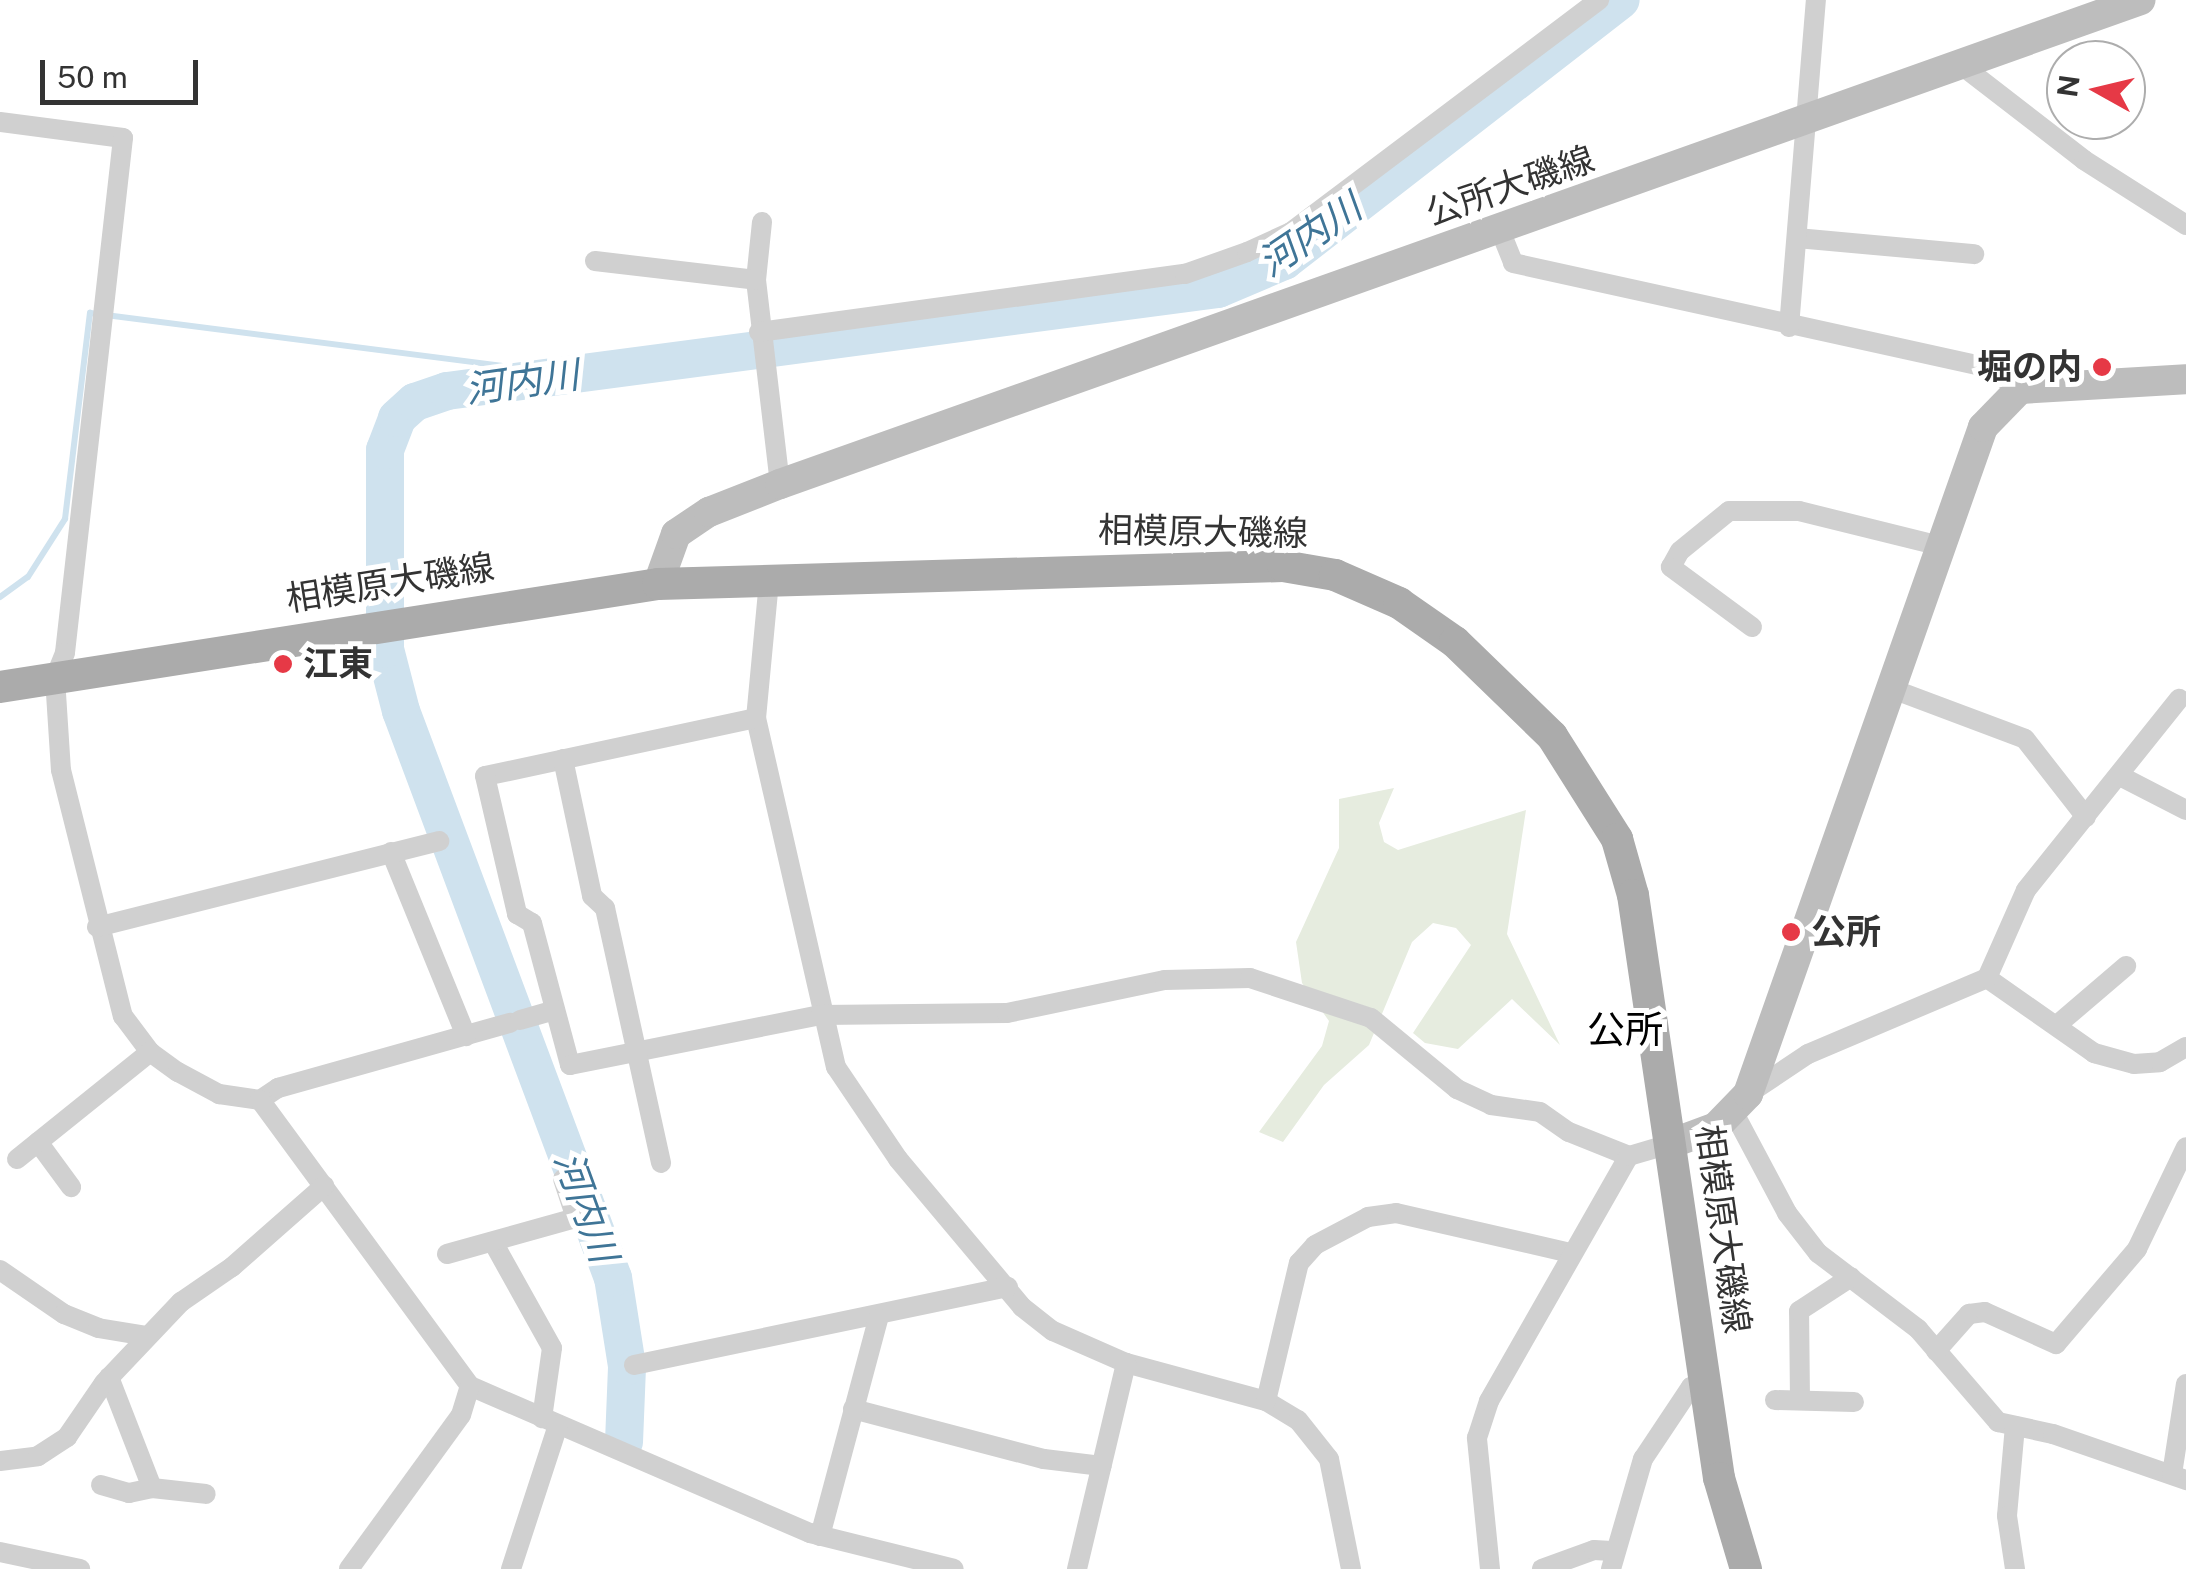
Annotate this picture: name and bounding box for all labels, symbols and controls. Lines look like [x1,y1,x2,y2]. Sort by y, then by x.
scale bar [45,40,202,102]
north arrow [2046,40,2146,140]
text: 50 m [57,59,128,95]
text: N [2050,73,2086,99]
street label: 公所大磯線 [1420,138,1600,234]
water label: 河内川 [1250,184,1370,286]
place label: 堀の内 [1977,346,2082,388]
water label: 河内川 [462,351,582,413]
marker: 堀の内 [2091,356,2113,378]
street label: 相模原大磯線 [1098,509,1308,555]
street label: 相模原大磯線 [283,546,497,620]
place label: 江東 [303,643,373,685]
marker: 江東 [272,653,294,675]
place label: 公所 [1811,911,1881,953]
marker: 公所 [1780,921,1802,943]
district label: 公所 [1587,1007,1663,1053]
street label: 相模原大磯線 [1688,1122,1758,1336]
water label: 河内川 [545,1146,627,1268]

